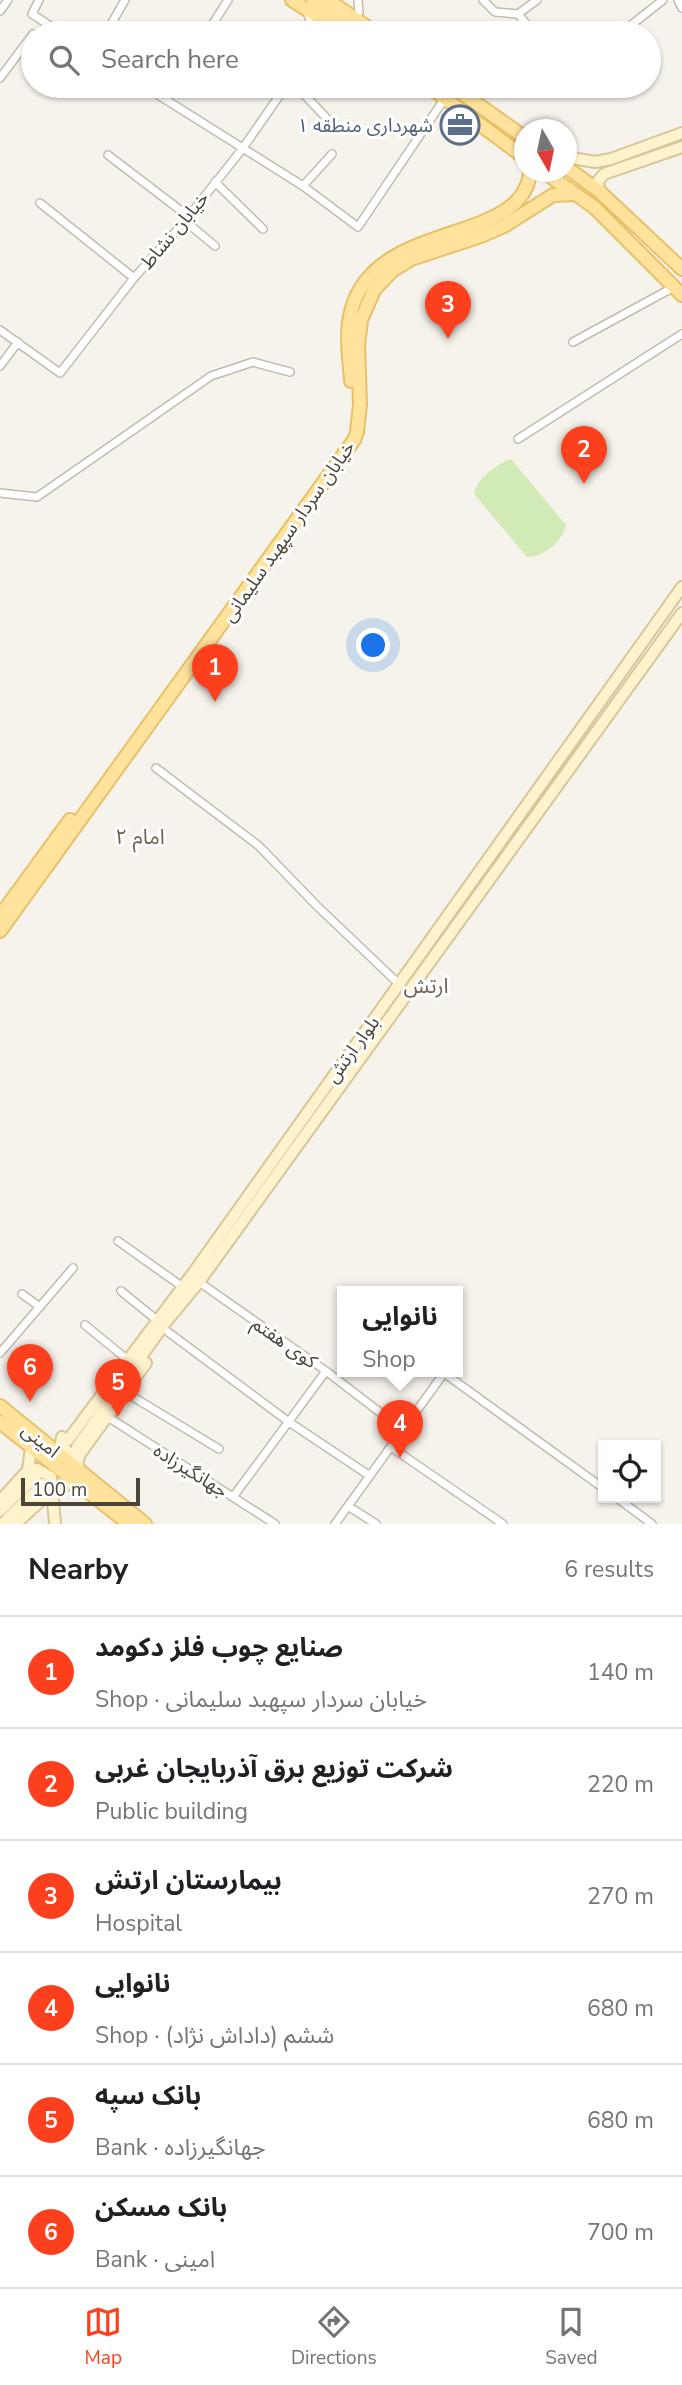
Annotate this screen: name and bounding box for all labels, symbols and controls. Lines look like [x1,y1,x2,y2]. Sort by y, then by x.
search box [21,21,661,98]
icon: search [45,41,83,79]
text: Search here [101,42,239,77]
office icon: شهرداری منطقه ۱ [439,104,481,146]
place label: شهرداری منطقه ۱ [297,113,433,139]
north arrow [514,119,577,182]
street label: خیابان نشاط [135,186,215,275]
pin: 3 [425,281,471,339]
pin: 2 [561,426,607,484]
street label: خیابان سردار سپهبد سلیمانی [216,436,361,628]
your location [356,628,390,662]
pin: 1 [192,644,238,702]
district label: امام ۲ [115,823,165,853]
district label: ارتش [403,972,449,1000]
street label: بلوار ارتش [320,1011,386,1088]
popup [337,1286,463,1377]
text: نانوایی [362,1299,438,1334]
street label: کوی هفتم [246,1311,323,1376]
pin: 6 [7,1344,53,1402]
text: Shop [362,1344,416,1375]
pin: 5 [95,1359,141,1417]
pin: 4 [377,1400,423,1458]
street label: امینی [16,1417,65,1464]
street label: جهانگیرزاده [148,1438,233,1504]
map controls [598,1440,661,1503]
button: locate [598,1440,661,1503]
scale bar [21,1475,140,1507]
text: 100 m [32,1477,87,1503]
text: Nearby [28,1549,128,1590]
text: 6 results [564,1554,654,1585]
text: صنایع چوب فلز دکومد [95,1630,343,1665]
text: 1 [44,1657,58,1688]
text: 140 m [587,1657,654,1688]
text: Shop · خیابان سردار سپهبد سلیمانی [95,1684,427,1715]
text: شرکت توزیع برق آذربایجان غربی [95,1751,453,1786]
text: 2 [44,1769,58,1800]
text: 220 m [587,1769,654,1800]
text: Public building [95,1796,248,1827]
text: بیمارستان ارتش [95,1863,282,1898]
text: 3 [44,1881,58,1912]
text: 270 m [587,1881,654,1912]
text: Hospital [95,1908,182,1939]
text: نانوایی [95,1966,171,2001]
text: 4 [44,1993,58,2024]
text: 680 m [587,1993,654,2024]
text: Shop · ششم (داداش نژاد) [95,2020,334,2051]
text: بانک سپه [95,2078,201,2113]
text: 5 [44,2105,58,2136]
text: 680 m [587,2105,654,2136]
text: Bank · جهانگیرزاده [95,2132,265,2163]
text: بانک مسکن [95,2190,227,2225]
text: 6 [44,2217,58,2248]
text: 700 m [587,2217,654,2248]
text: Bank · امینی [95,2244,215,2275]
tab: Map [84,2303,122,2371]
tab: Directions [291,2303,377,2371]
tab: Saved [545,2303,598,2371]

